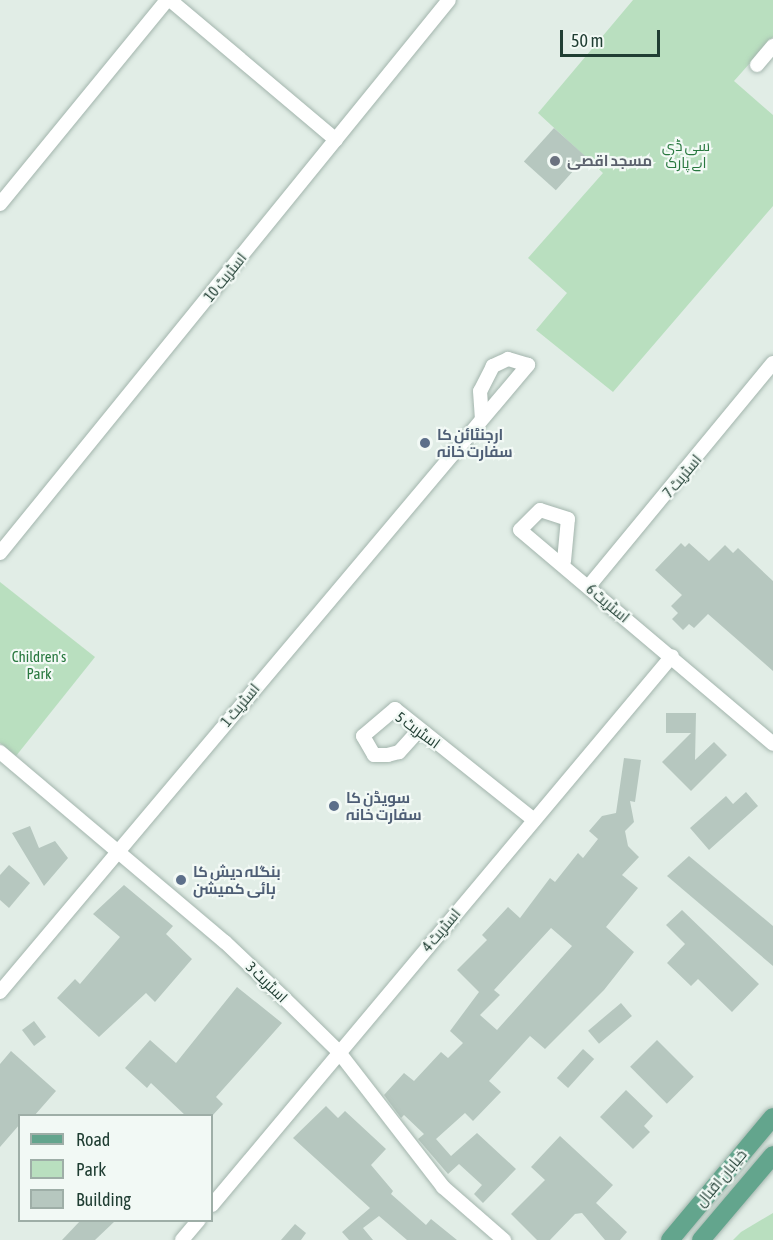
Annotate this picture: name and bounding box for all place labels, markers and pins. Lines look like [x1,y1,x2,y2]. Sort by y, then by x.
place label: مسجد اقصیٰ [567,152,652,170]
marker: مسجد اقصیٰ [548,154,562,168]
place label: ارجنٹائن کا سفارت خانہ [437,425,513,460]
marker: ارجنٹائن کا سفارت خانہ [418,436,432,450]
place label: سویڈن کا سفارت خانہ [346,788,422,823]
marker: سویڈن کا سفارت خانہ [327,799,341,813]
place label: بنگلہ دیش کا ہائی کمیشن [193,862,281,897]
marker: بنگلہ دیش کا ہائی کمیشن [174,873,188,887]

